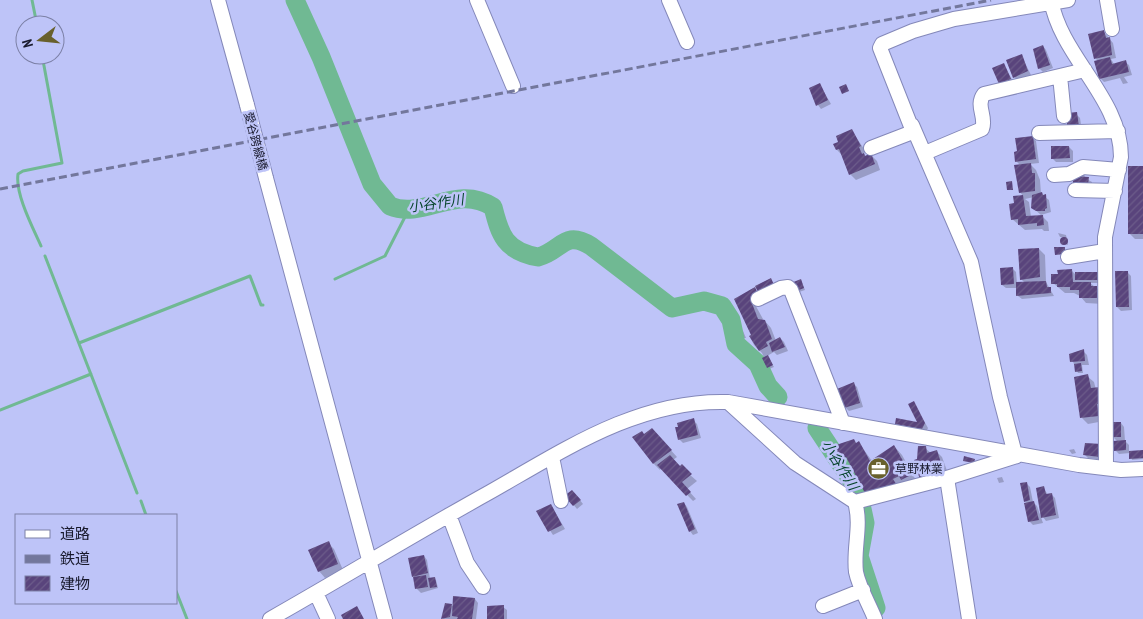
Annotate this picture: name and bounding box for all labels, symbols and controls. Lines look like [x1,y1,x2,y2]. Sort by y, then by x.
north arrow [15,15,65,65]
text: N [18,37,37,50]
street label: 愛谷跨線橋 [241,110,271,172]
water label: 小谷作川 [407,190,467,216]
water label: 小谷作川 [818,436,864,495]
office icon: 草野林業 [867,456,891,480]
place label: 草野林業 [895,461,943,476]
legend [15,514,178,604]
text: 道路 [60,524,90,543]
text: 鉄道 [60,549,90,568]
text: 建物 [60,574,90,593]

